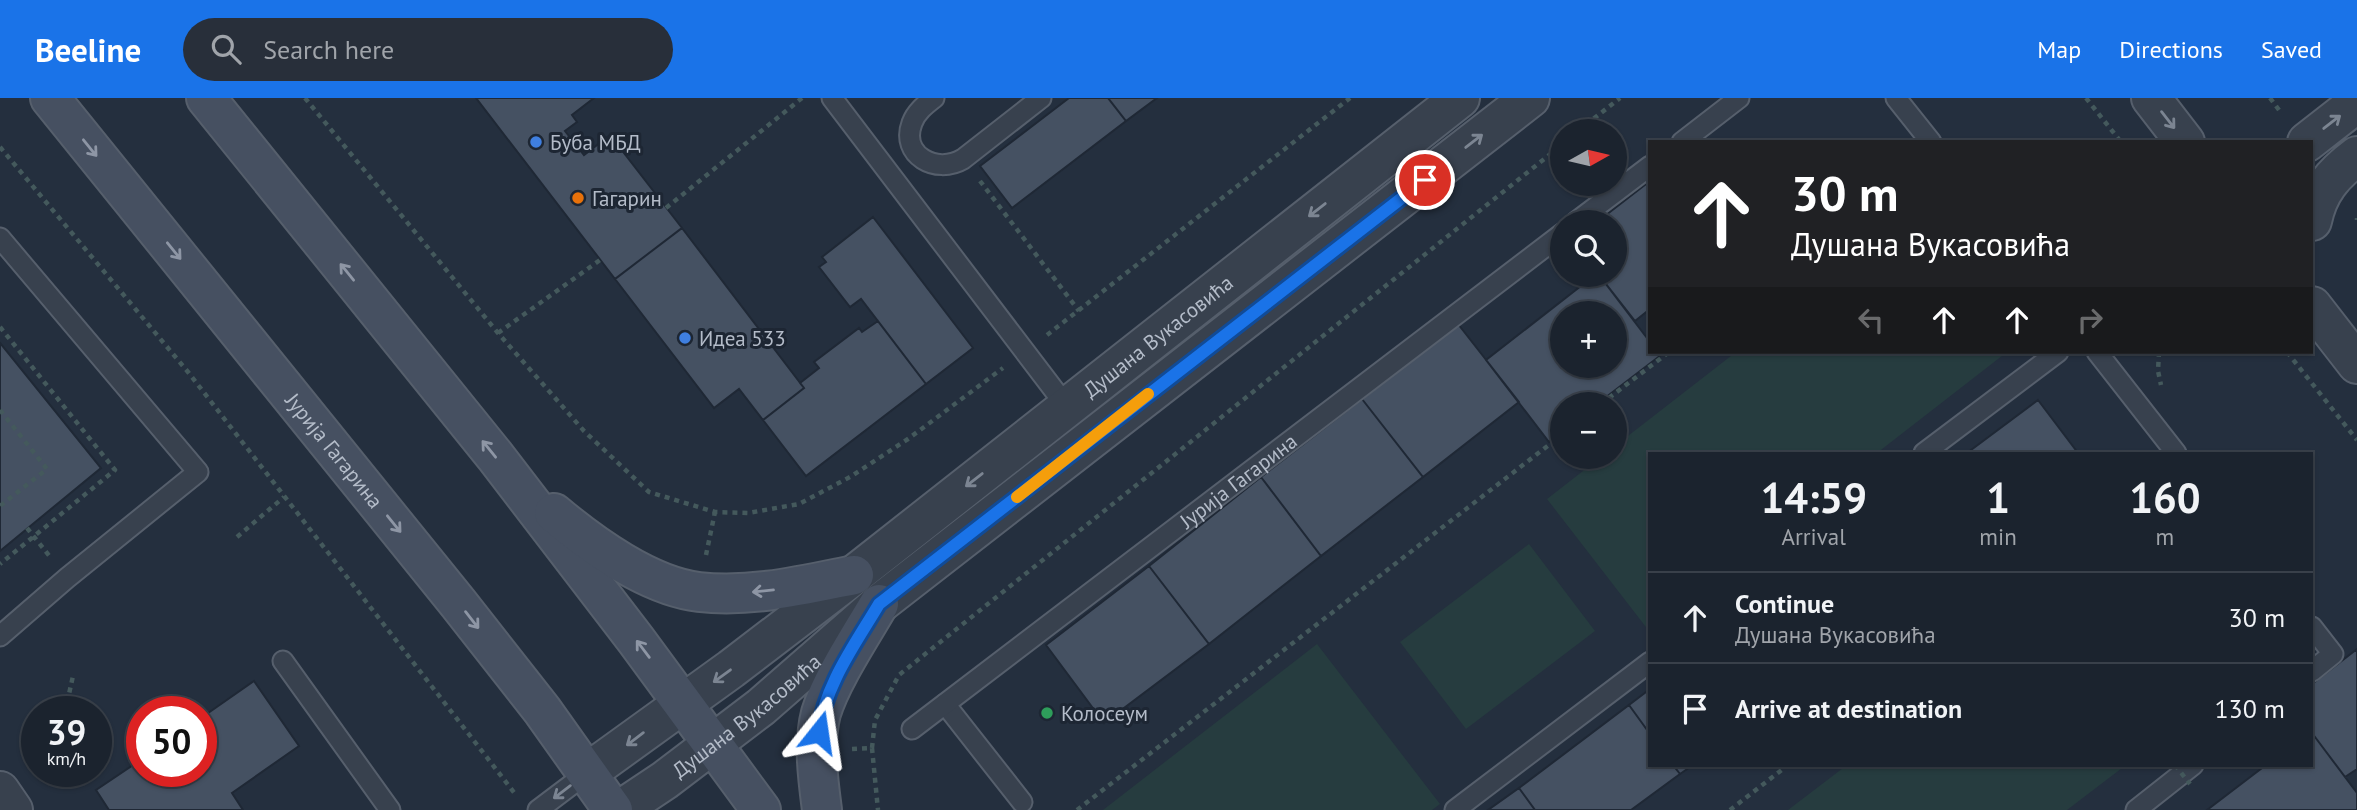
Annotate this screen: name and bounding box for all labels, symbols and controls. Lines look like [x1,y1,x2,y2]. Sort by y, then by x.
search box [183,18,673,81]
text: Beeline [35,28,141,71]
icon: search [207,30,245,68]
text: Search here [263,33,394,66]
text: Map [2037,34,2081,65]
text: Directions [2119,34,2223,65]
text: Saved [2261,34,2322,65]
one-way arrow [2160,110,2175,129]
one-way arrow [2322,115,2341,130]
north arrow [1550,119,1628,196]
map controls [1550,119,1627,469]
place label: Буба МБД [550,129,641,156]
marker: Буба МБД [528,134,544,150]
one-way arrow [1465,134,1483,149]
one-way arrow [83,139,98,157]
pin [1395,150,1455,210]
icon: arrive [1406,161,1444,199]
text: 30 m [1791,161,1898,225]
icon: ahead [1676,168,1767,259]
place label: Гагарин [592,185,662,212]
marker: Гагарин [570,190,586,206]
one-way arrow [1309,203,1327,218]
button: search [1550,210,1627,287]
text: Душана Вукасовића [1791,223,2070,265]
one-way arrow [167,242,182,260]
one-way arrow [339,263,354,281]
street label: Душана Вукасовића [1077,269,1238,403]
button: + [1550,301,1627,378]
icon: left [1852,301,1890,339]
icon: ahead [1925,301,1963,339]
icon: ahead [1998,301,2036,339]
icon: right [2071,301,2109,339]
place label: Идеа 533 [699,325,786,352]
marker: Идеа 533 [677,330,693,346]
street label: Јурија Гагарина [279,386,389,514]
button: − [1550,392,1627,469]
street label: Јурија Гагарина [1173,427,1302,534]
one-way arrow [482,440,497,458]
text: 14:59 [1760,470,1867,525]
text: 1 [1986,470,2010,525]
text: 160 [2129,470,2201,525]
one-way arrow [965,473,983,488]
one-way arrow [386,514,402,532]
text: Arrival [1781,522,1846,551]
text: min [1979,522,2017,551]
text: m [2156,522,2174,551]
one-way arrow [752,585,775,598]
text: Continue [1735,587,1834,620]
icon: ahead [1676,599,1714,637]
text: 30 m [2229,601,2285,634]
one-way arrow [464,611,479,629]
text: Душана Вукасовића [1735,620,1936,649]
one-way arrow [635,640,650,659]
street label: Душана Вукасовића [667,648,826,783]
one-way arrow [713,668,732,683]
icon: arrive [1676,690,1714,728]
text: Arrive at destination [1735,692,1962,725]
text: 130 m [2214,692,2285,725]
position arrow [782,695,856,769]
speed limit sign: 50 [126,696,217,787]
place label: Колосеум [1061,700,1148,727]
marker: Колосеум [1039,705,1055,721]
text: 39 [47,709,86,755]
one-way arrow [626,731,645,746]
text: km/h [47,747,86,770]
one-way arrow [553,784,572,799]

